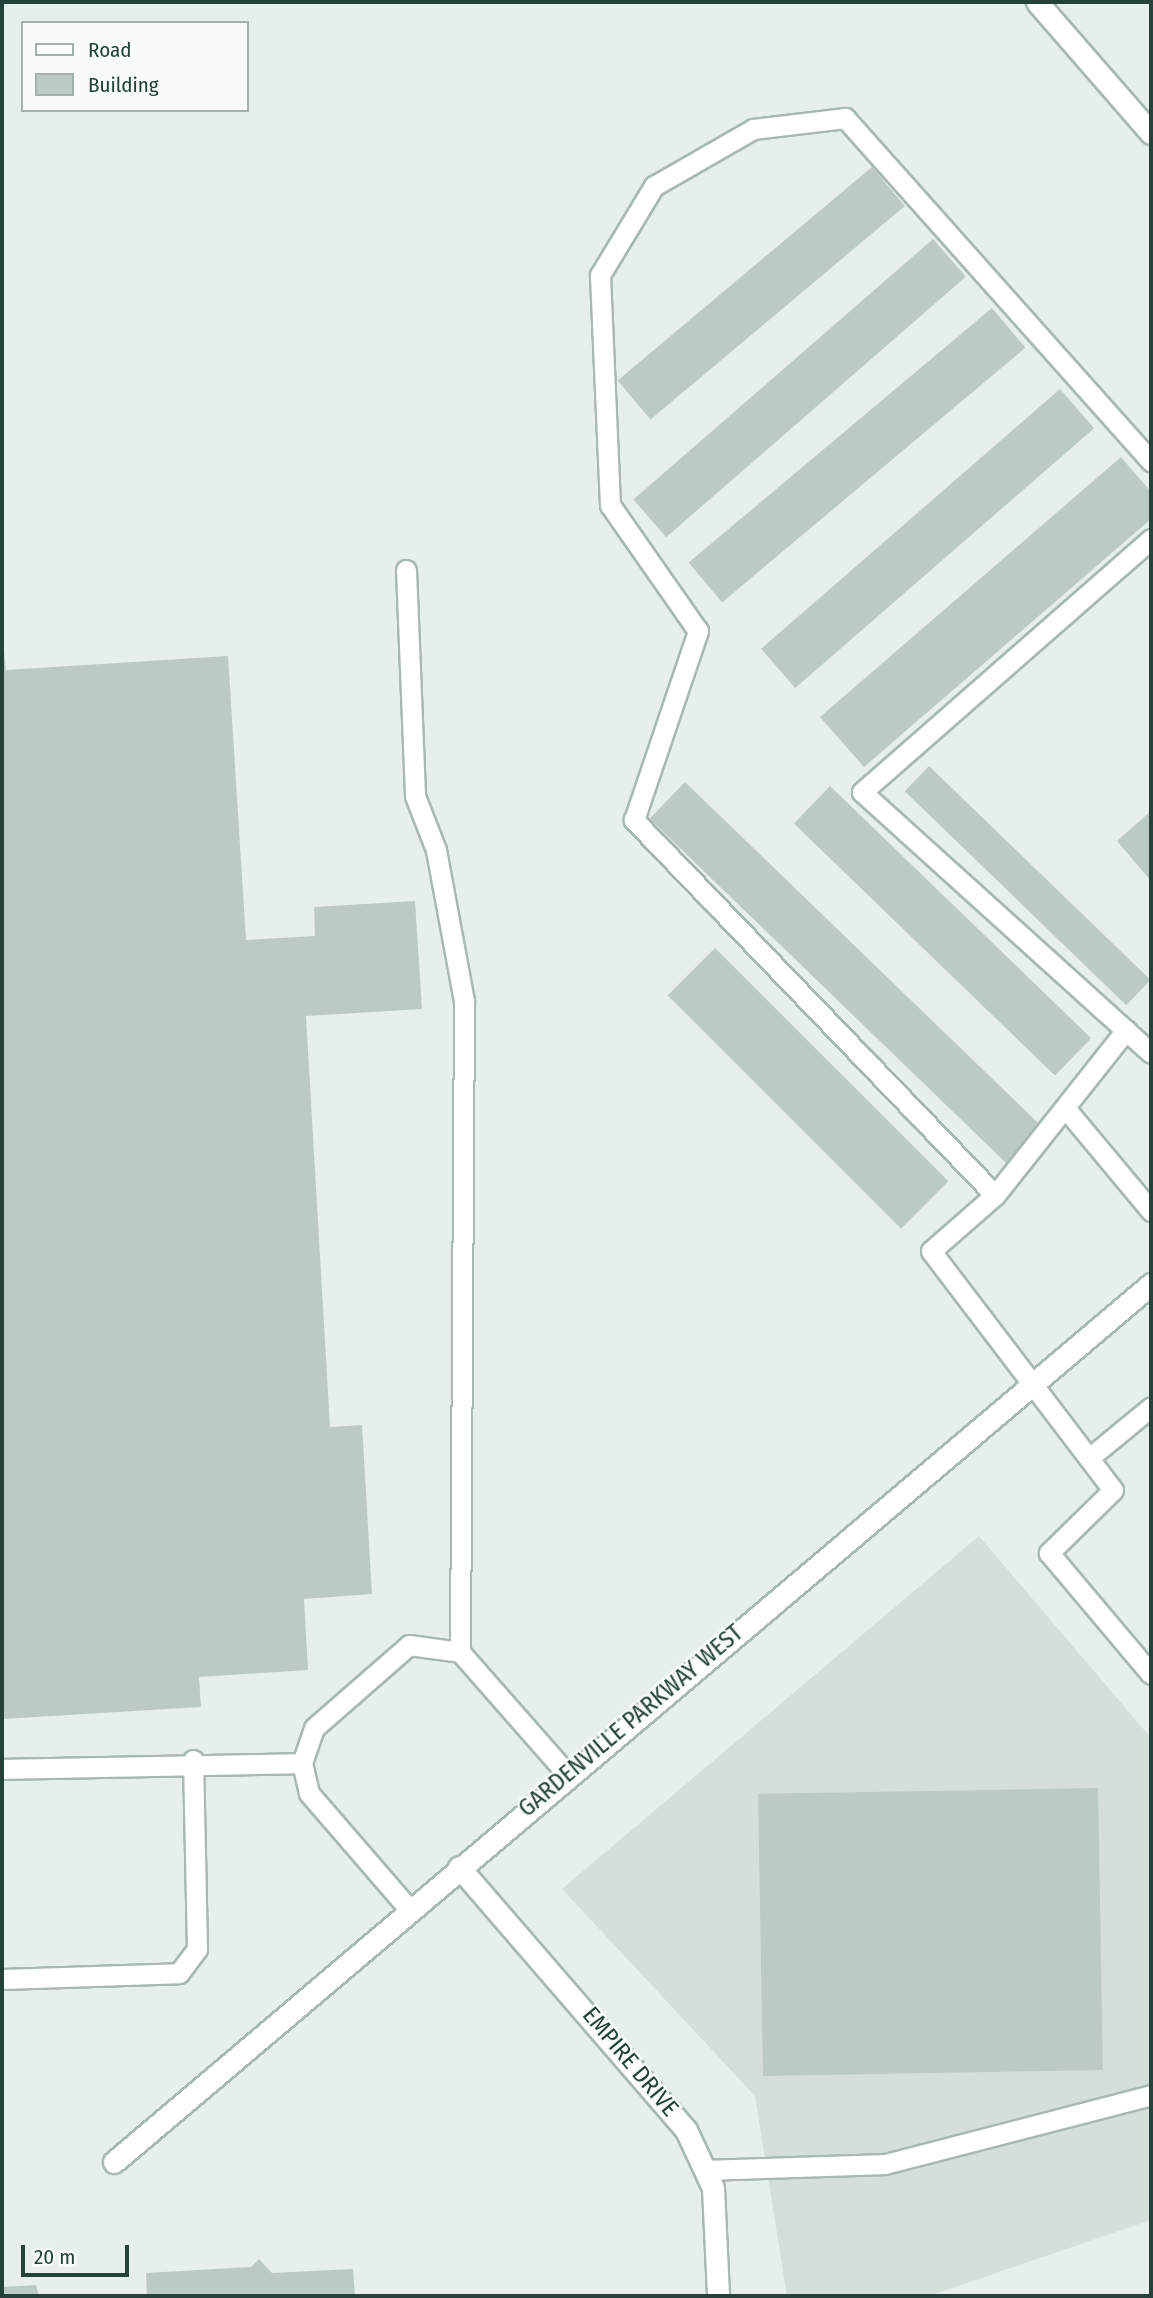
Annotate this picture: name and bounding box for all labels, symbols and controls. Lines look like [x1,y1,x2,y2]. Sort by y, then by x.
legend [21,21,248,112]
text: Road [88,37,132,63]
text: Building [88,72,159,98]
street label: GARDENVILLE PARKWAY WEST [513,1619,749,1823]
street label: EMPIRE DRIVE [576,2001,684,2123]
scale bar [24,2232,133,2276]
text: 20 m [34,2244,75,2270]

